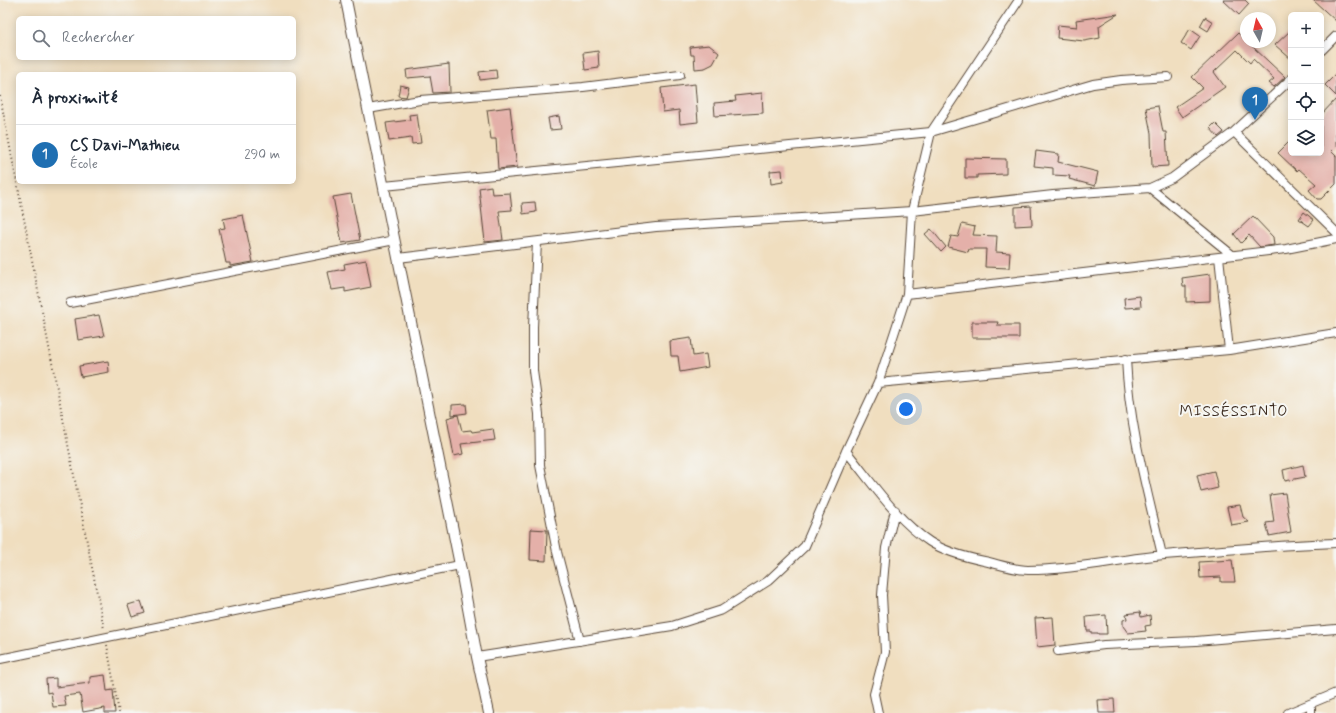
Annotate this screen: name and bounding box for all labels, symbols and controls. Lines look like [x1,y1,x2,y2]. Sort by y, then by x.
north arrow [1240,12,1276,48]
map controls [1288,12,1324,156]
button: + [1288,12,1324,48]
search box [16,16,296,60]
icon: search [30,27,52,49]
text: Rechercher [62,28,135,48]
button: − [1288,48,1324,84]
button: locate [1288,84,1324,120]
text: À proximité [32,87,117,109]
pin: 1 [1242,87,1268,120]
button: layers [1288,120,1324,156]
text: CS Davi-Mathieu [70,136,180,156]
text: 1 [42,146,48,163]
text: 290 m [244,146,280,163]
text: École [70,156,98,173]
your location [896,399,916,419]
district label: MISSÉSSINTO [1180,401,1288,422]

